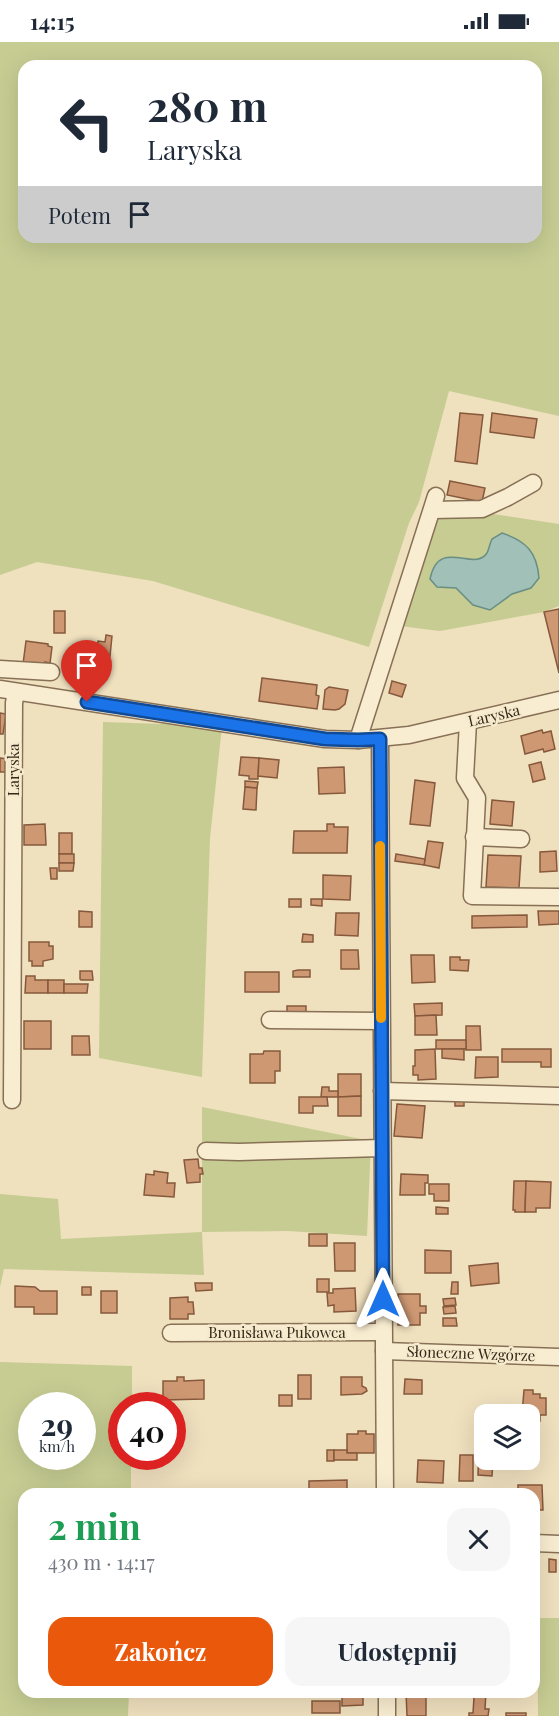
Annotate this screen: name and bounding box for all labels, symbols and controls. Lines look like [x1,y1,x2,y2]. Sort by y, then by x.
text: 14:15 [30,6,75,36]
text: 280 m [147,77,267,133]
icon: left [48,84,126,162]
text: Laryska [147,131,242,167]
icon: arrive [123,198,156,231]
text: Potem [48,200,111,230]
pin [61,640,112,702]
icon: arrive [70,649,103,682]
street label: Laryska [466,699,522,731]
street label: Laryska [3,743,23,796]
position arrow [351,1267,415,1331]
street label: Bronisława Pukowca [208,1322,346,1342]
street label: Słoneczne Wzgórze [406,1341,536,1365]
speed limit sign: 40 [108,1392,186,1470]
text: 29 [41,1404,73,1444]
map controls [474,1404,540,1470]
button: layers [474,1404,540,1470]
text: km/h [39,1436,75,1456]
text: 2 min [48,1501,141,1549]
button: close [447,1508,510,1571]
text: 430 m · 14:17 [48,1548,155,1575]
button: Zakończ [48,1617,273,1686]
button: Udostępnij [285,1617,510,1686]

